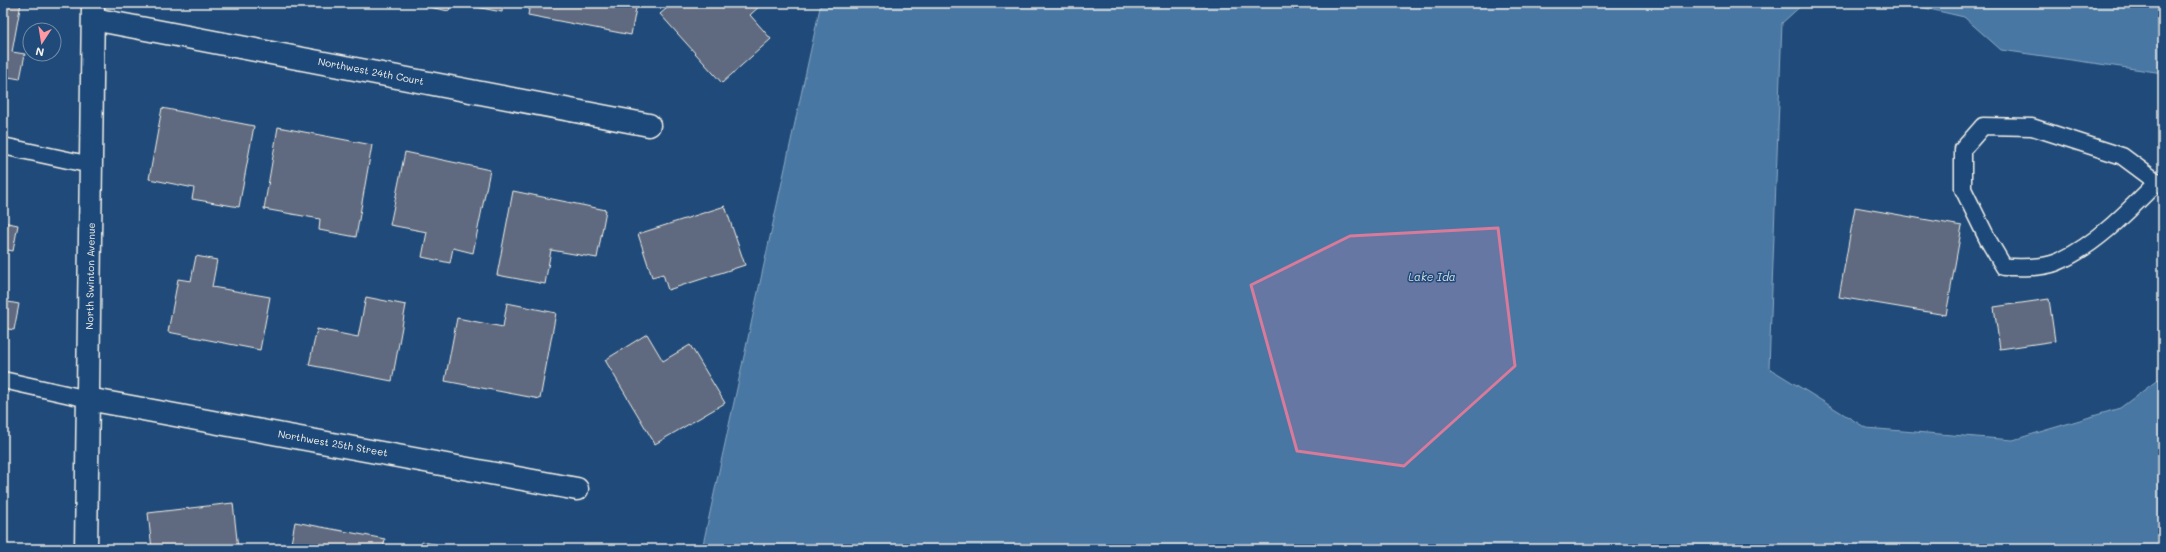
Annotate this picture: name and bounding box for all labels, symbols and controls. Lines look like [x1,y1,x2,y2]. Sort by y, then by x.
north arrow [22,22,62,62]
text: N [34,44,45,60]
street label: Northwest 24th Court [317,54,425,88]
street label: North Swinton Avenue [82,222,98,330]
water label: Lake Ida [1408,269,1456,284]
street label: Northwest 25th Street [277,426,389,460]

